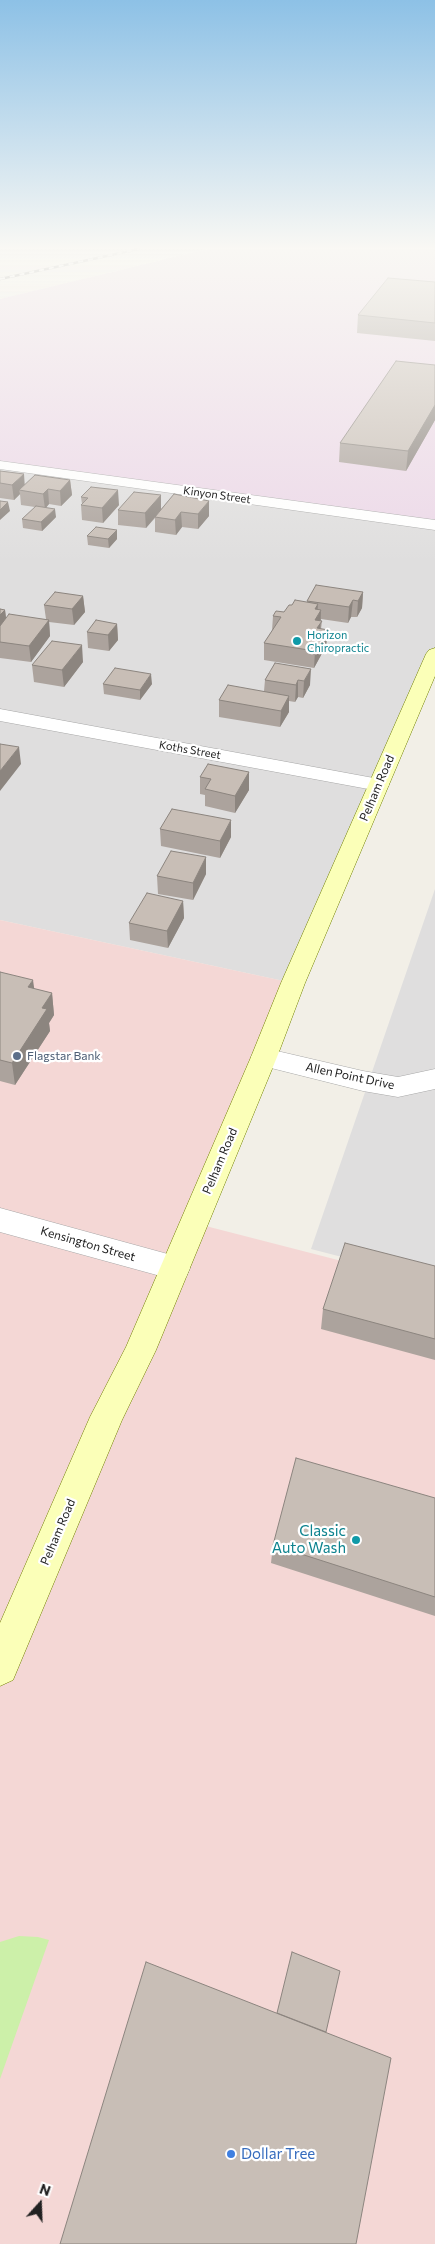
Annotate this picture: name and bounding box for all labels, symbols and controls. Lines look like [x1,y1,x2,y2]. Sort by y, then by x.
street label: Kinyon Street [182,484,252,506]
place label: Horizon Chiropractic [307,628,369,654]
marker: Horizon Chiropractic [291,635,303,647]
street label: Koths Street [158,738,222,762]
street label: Pelham Road [357,753,397,823]
place label: Flagstar Bank [27,1049,101,1063]
marker: Flagstar Bank [11,1050,23,1062]
street label: Allen Point Drive [304,1060,396,1092]
street label: Pelham Road [200,1126,240,1196]
street label: Kensington Street [39,1224,137,1264]
street label: Pelham Road [38,1497,78,1567]
place label: Classic Auto Wash [272,1522,346,1557]
marker: Classic Auto Wash [350,1534,362,1546]
place label: Dollar Tree [241,2145,315,2163]
marker: Dollar Tree [225,2148,237,2160]
north arrow [15,2179,65,2229]
text: N [37,2180,53,2199]

